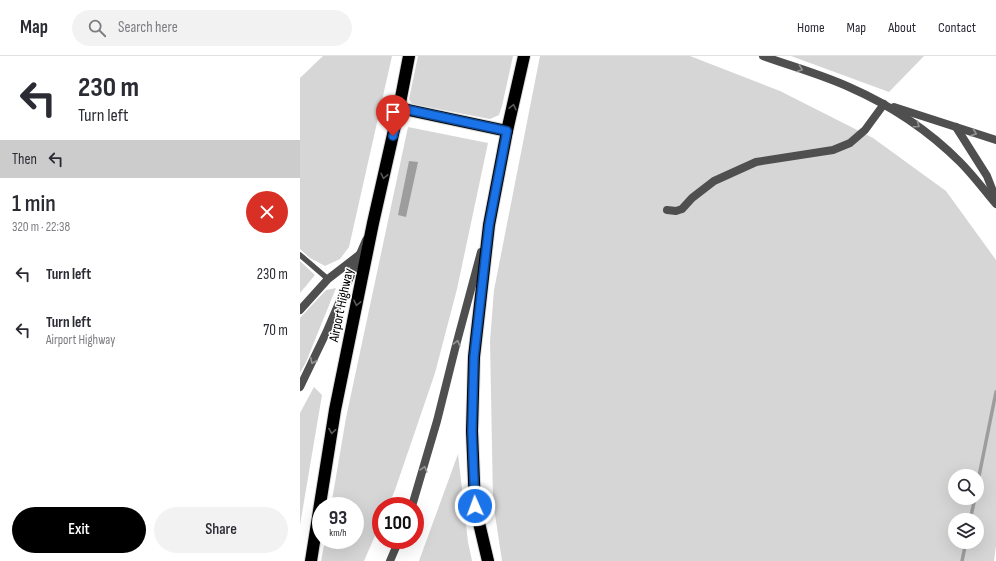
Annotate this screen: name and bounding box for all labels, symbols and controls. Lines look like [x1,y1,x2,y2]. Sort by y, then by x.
search box [72,10,352,46]
text: Map [20,16,48,39]
icon: search [86,17,108,39]
text: Search here [118,18,178,37]
text: Home [797,19,825,36]
text: Map [847,19,866,36]
text: About [888,19,916,36]
text: Contact [938,19,976,36]
one-way arrow [796,64,803,73]
text: 230 m [78,71,139,104]
icon: left [12,72,64,124]
pin [376,95,410,136]
icon: arrive [382,101,404,123]
one-way arrow [508,104,516,110]
text: Turn left [78,105,129,126]
one-way arrow [912,120,919,127]
one-way arrow [971,128,978,137]
icon: left [45,148,67,170]
text: Then [12,150,37,169]
one-way arrow [380,173,388,179]
text: 1 min [12,189,56,218]
button: close [246,191,288,233]
text: 320 m · 22:38 [12,219,70,235]
icon: left [12,263,34,285]
text: Turn left [46,265,91,284]
text: 230 m [257,265,288,284]
street label: Airport Highway [325,266,357,344]
one-way arrow [353,300,361,307]
text: Turn left [46,313,91,332]
icon: left [12,319,34,341]
text: 70 m [263,321,288,340]
text: Airport Highway [46,332,115,348]
one-way arrow [452,340,460,346]
one-way arrow [310,357,318,364]
one-way arrow [328,428,336,434]
one-way arrow [419,466,427,472]
map controls [948,469,984,549]
button: search [948,469,984,505]
position arrow [454,485,496,527]
speed limit sign: 100 [372,497,424,549]
text: 93 [329,506,347,530]
button: Exit [12,507,146,553]
button: Share [154,507,288,553]
button: layers [948,513,984,549]
text: km/h [329,527,347,539]

